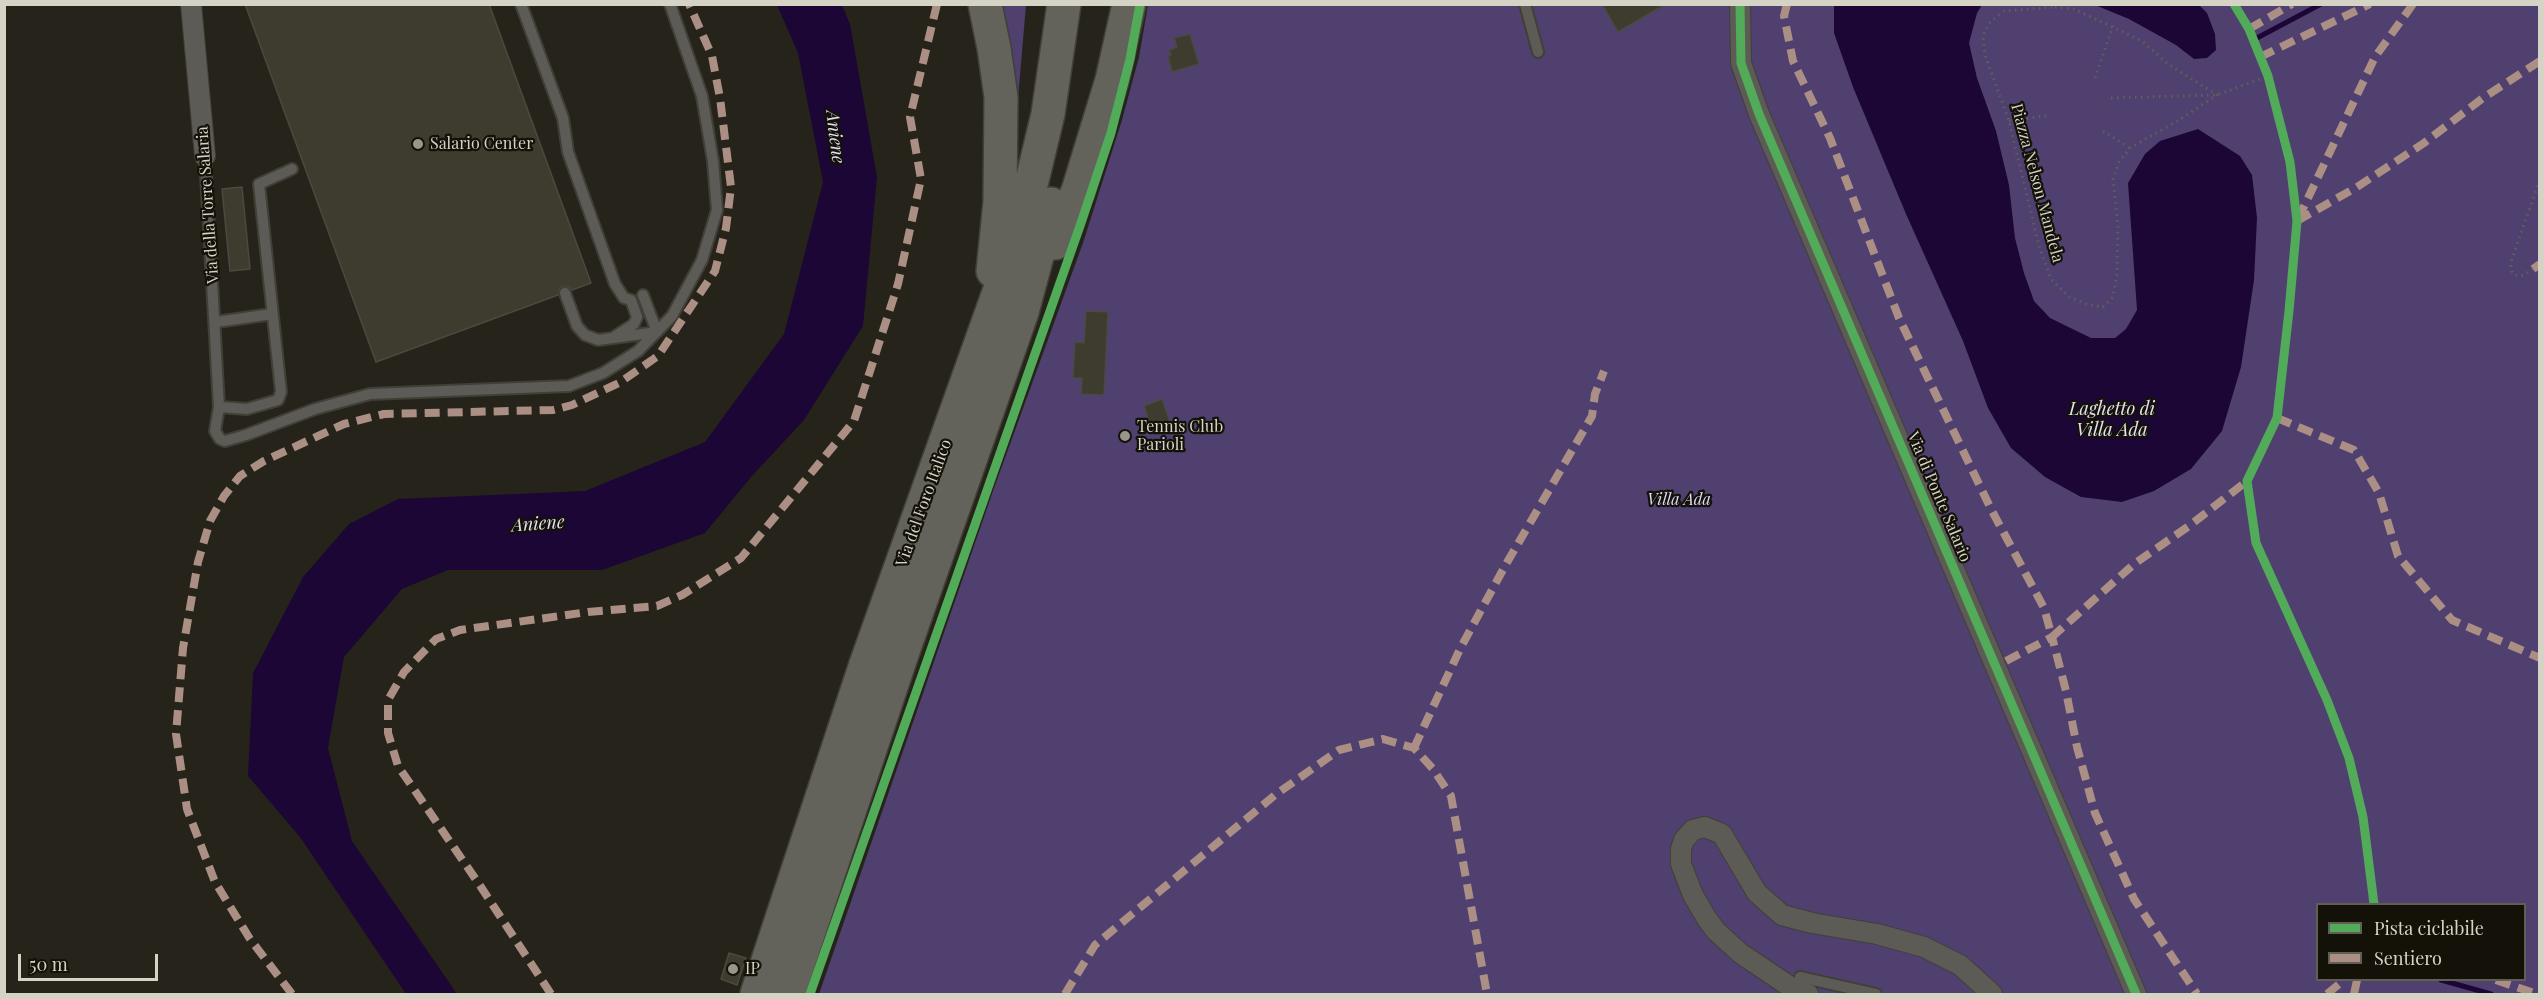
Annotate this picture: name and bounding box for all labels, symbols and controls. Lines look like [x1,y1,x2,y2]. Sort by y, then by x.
street label: Piazza Nelson Mandela [2007,101,2067,265]
water label: Aniene [821,109,849,165]
street label: Via della Torre Salaria [193,126,223,284]
place label: Salario Center [430,134,533,154]
marker: Salario Center [411,137,425,151]
water label: Laghetto di Villa Ada [2069,398,2155,440]
place label: Tennis Club Parioli [1137,417,1223,455]
marker: Tennis Club Parioli [1118,429,1132,443]
street label: Via di Ponte Salario [1903,429,1975,565]
street label: Via del Foro Italico [892,437,956,569]
park label: Villa Ada [1647,490,1711,510]
water label: Aniene [511,511,565,537]
legend [2316,903,2526,981]
text: Pista ciclabile [2374,916,2484,940]
scale bar [21,942,160,980]
text: Sentiero [2374,946,2442,970]
text: 50 m [29,952,68,976]
place label: IP [745,959,760,979]
marker: IP [726,962,740,976]

